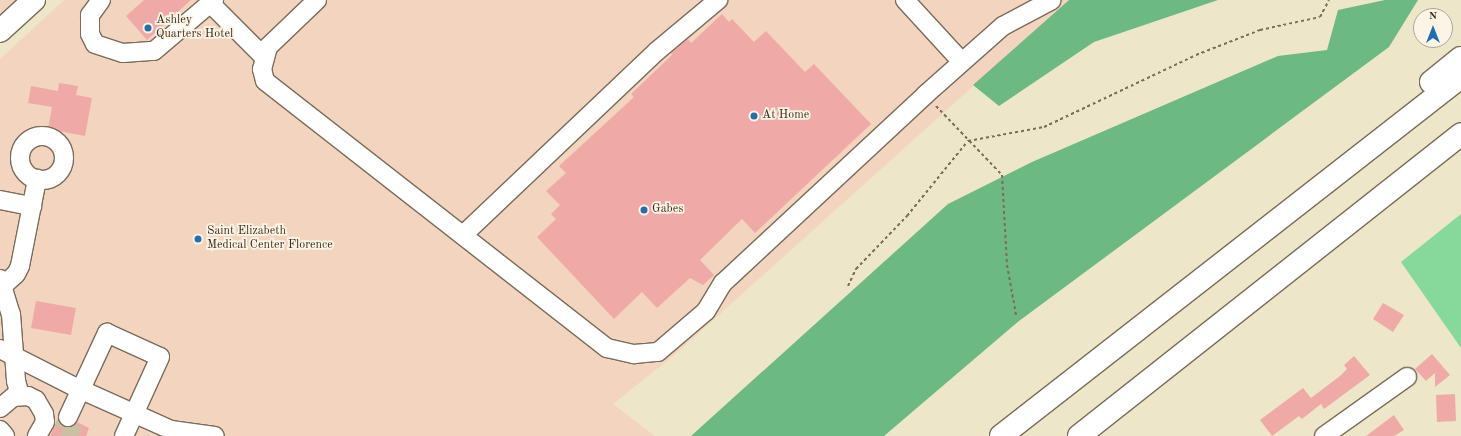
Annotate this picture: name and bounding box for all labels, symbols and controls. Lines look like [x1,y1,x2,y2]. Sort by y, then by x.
north arrow [1413,8,1453,48]
text: N [1429,11,1437,22]
place label: Ashley Quarters Hotel [156,14,233,42]
marker: Ashley Quarters Hotel [143,23,153,33]
place label: At Home [762,109,809,123]
marker: At Home [749,111,759,121]
place label: Gabes [652,203,683,217]
marker: Gabes [639,205,649,215]
place label: Saint Elizabeth Medical Center Florence [207,225,333,253]
marker: Saint Elizabeth Medical Center Florence [192,233,204,245]

